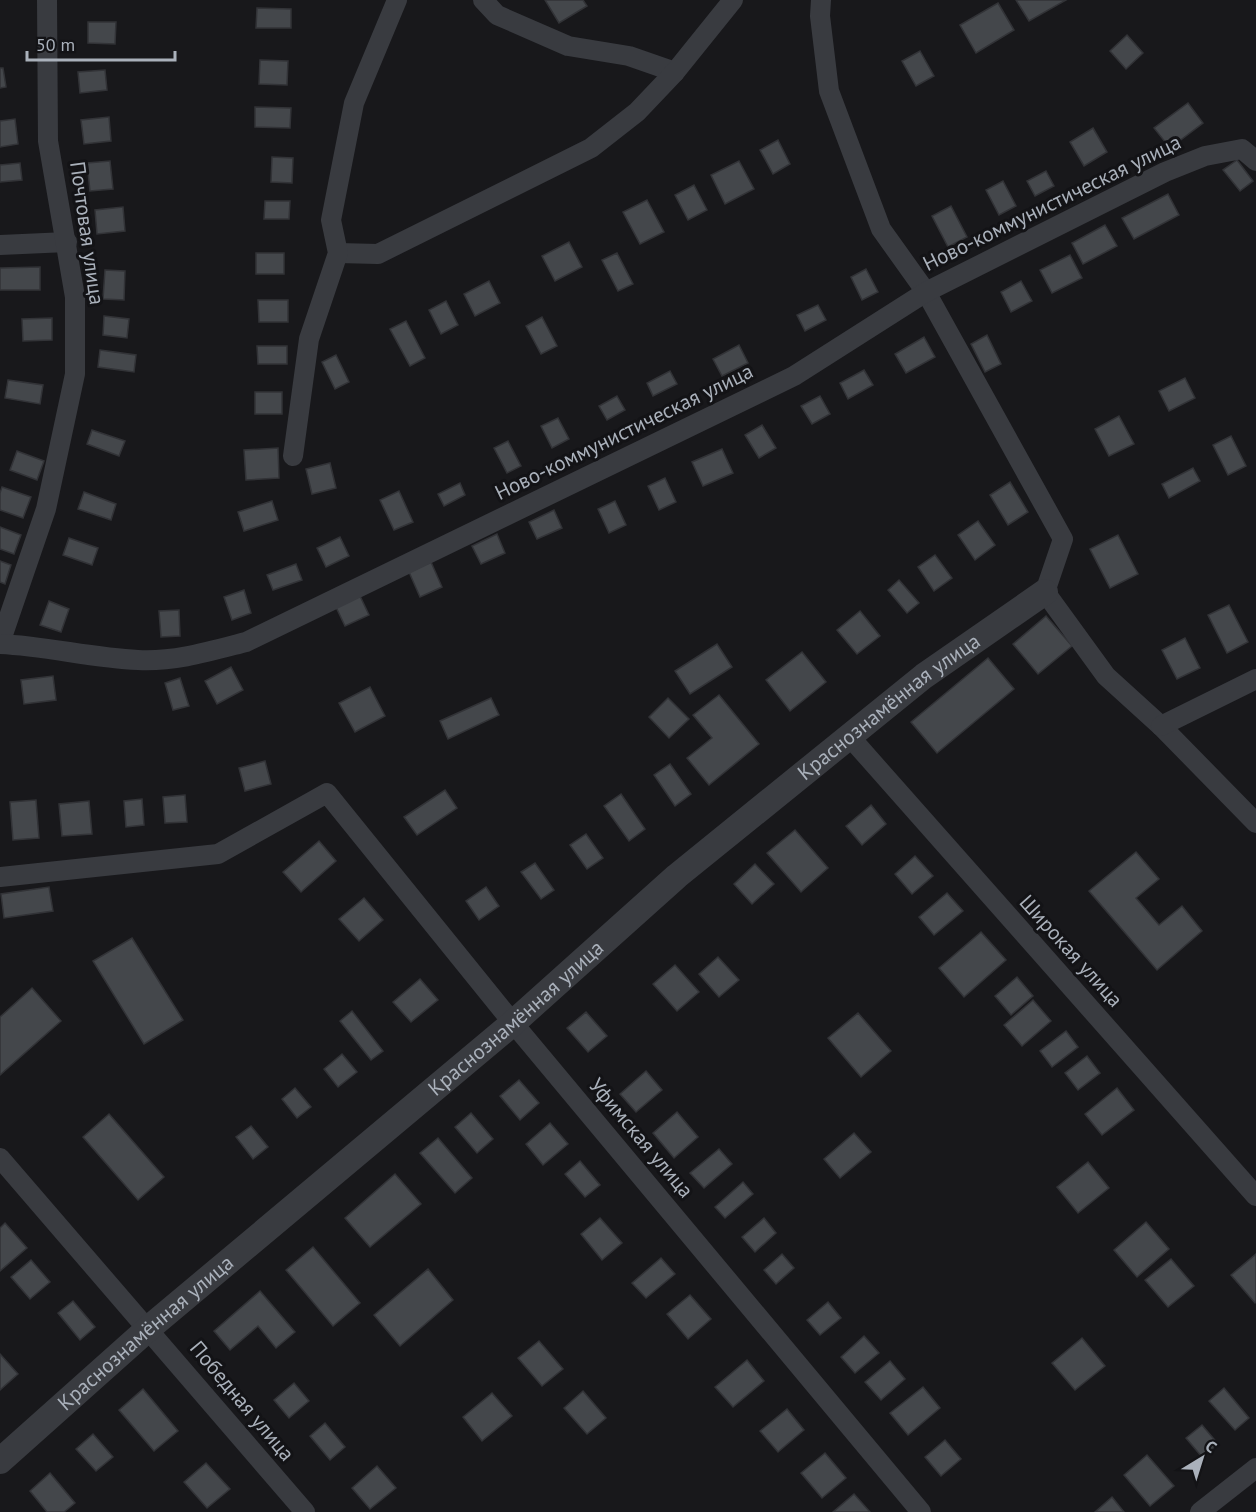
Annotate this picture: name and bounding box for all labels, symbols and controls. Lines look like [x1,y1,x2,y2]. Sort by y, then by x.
scale bar [27,24,176,62]
text: 50 m [36,33,75,56]
street label: Ново-коммунистическая улица [918,128,1185,277]
street label: Почтовая улица [64,159,111,306]
street label: Ново-коммунистическая улица [490,357,757,506]
street label: Краснознамённая улица [792,627,985,786]
street label: Широкая улица [1014,889,1129,1012]
street label: Краснознамённая улица [422,934,609,1101]
street label: Уфимская улица [583,1072,699,1203]
street label: Краснознамённая улица [52,1249,239,1416]
street label: Победная улица [184,1335,301,1466]
north arrow [1172,1428,1232,1488]
text: С [1202,1436,1221,1457]

